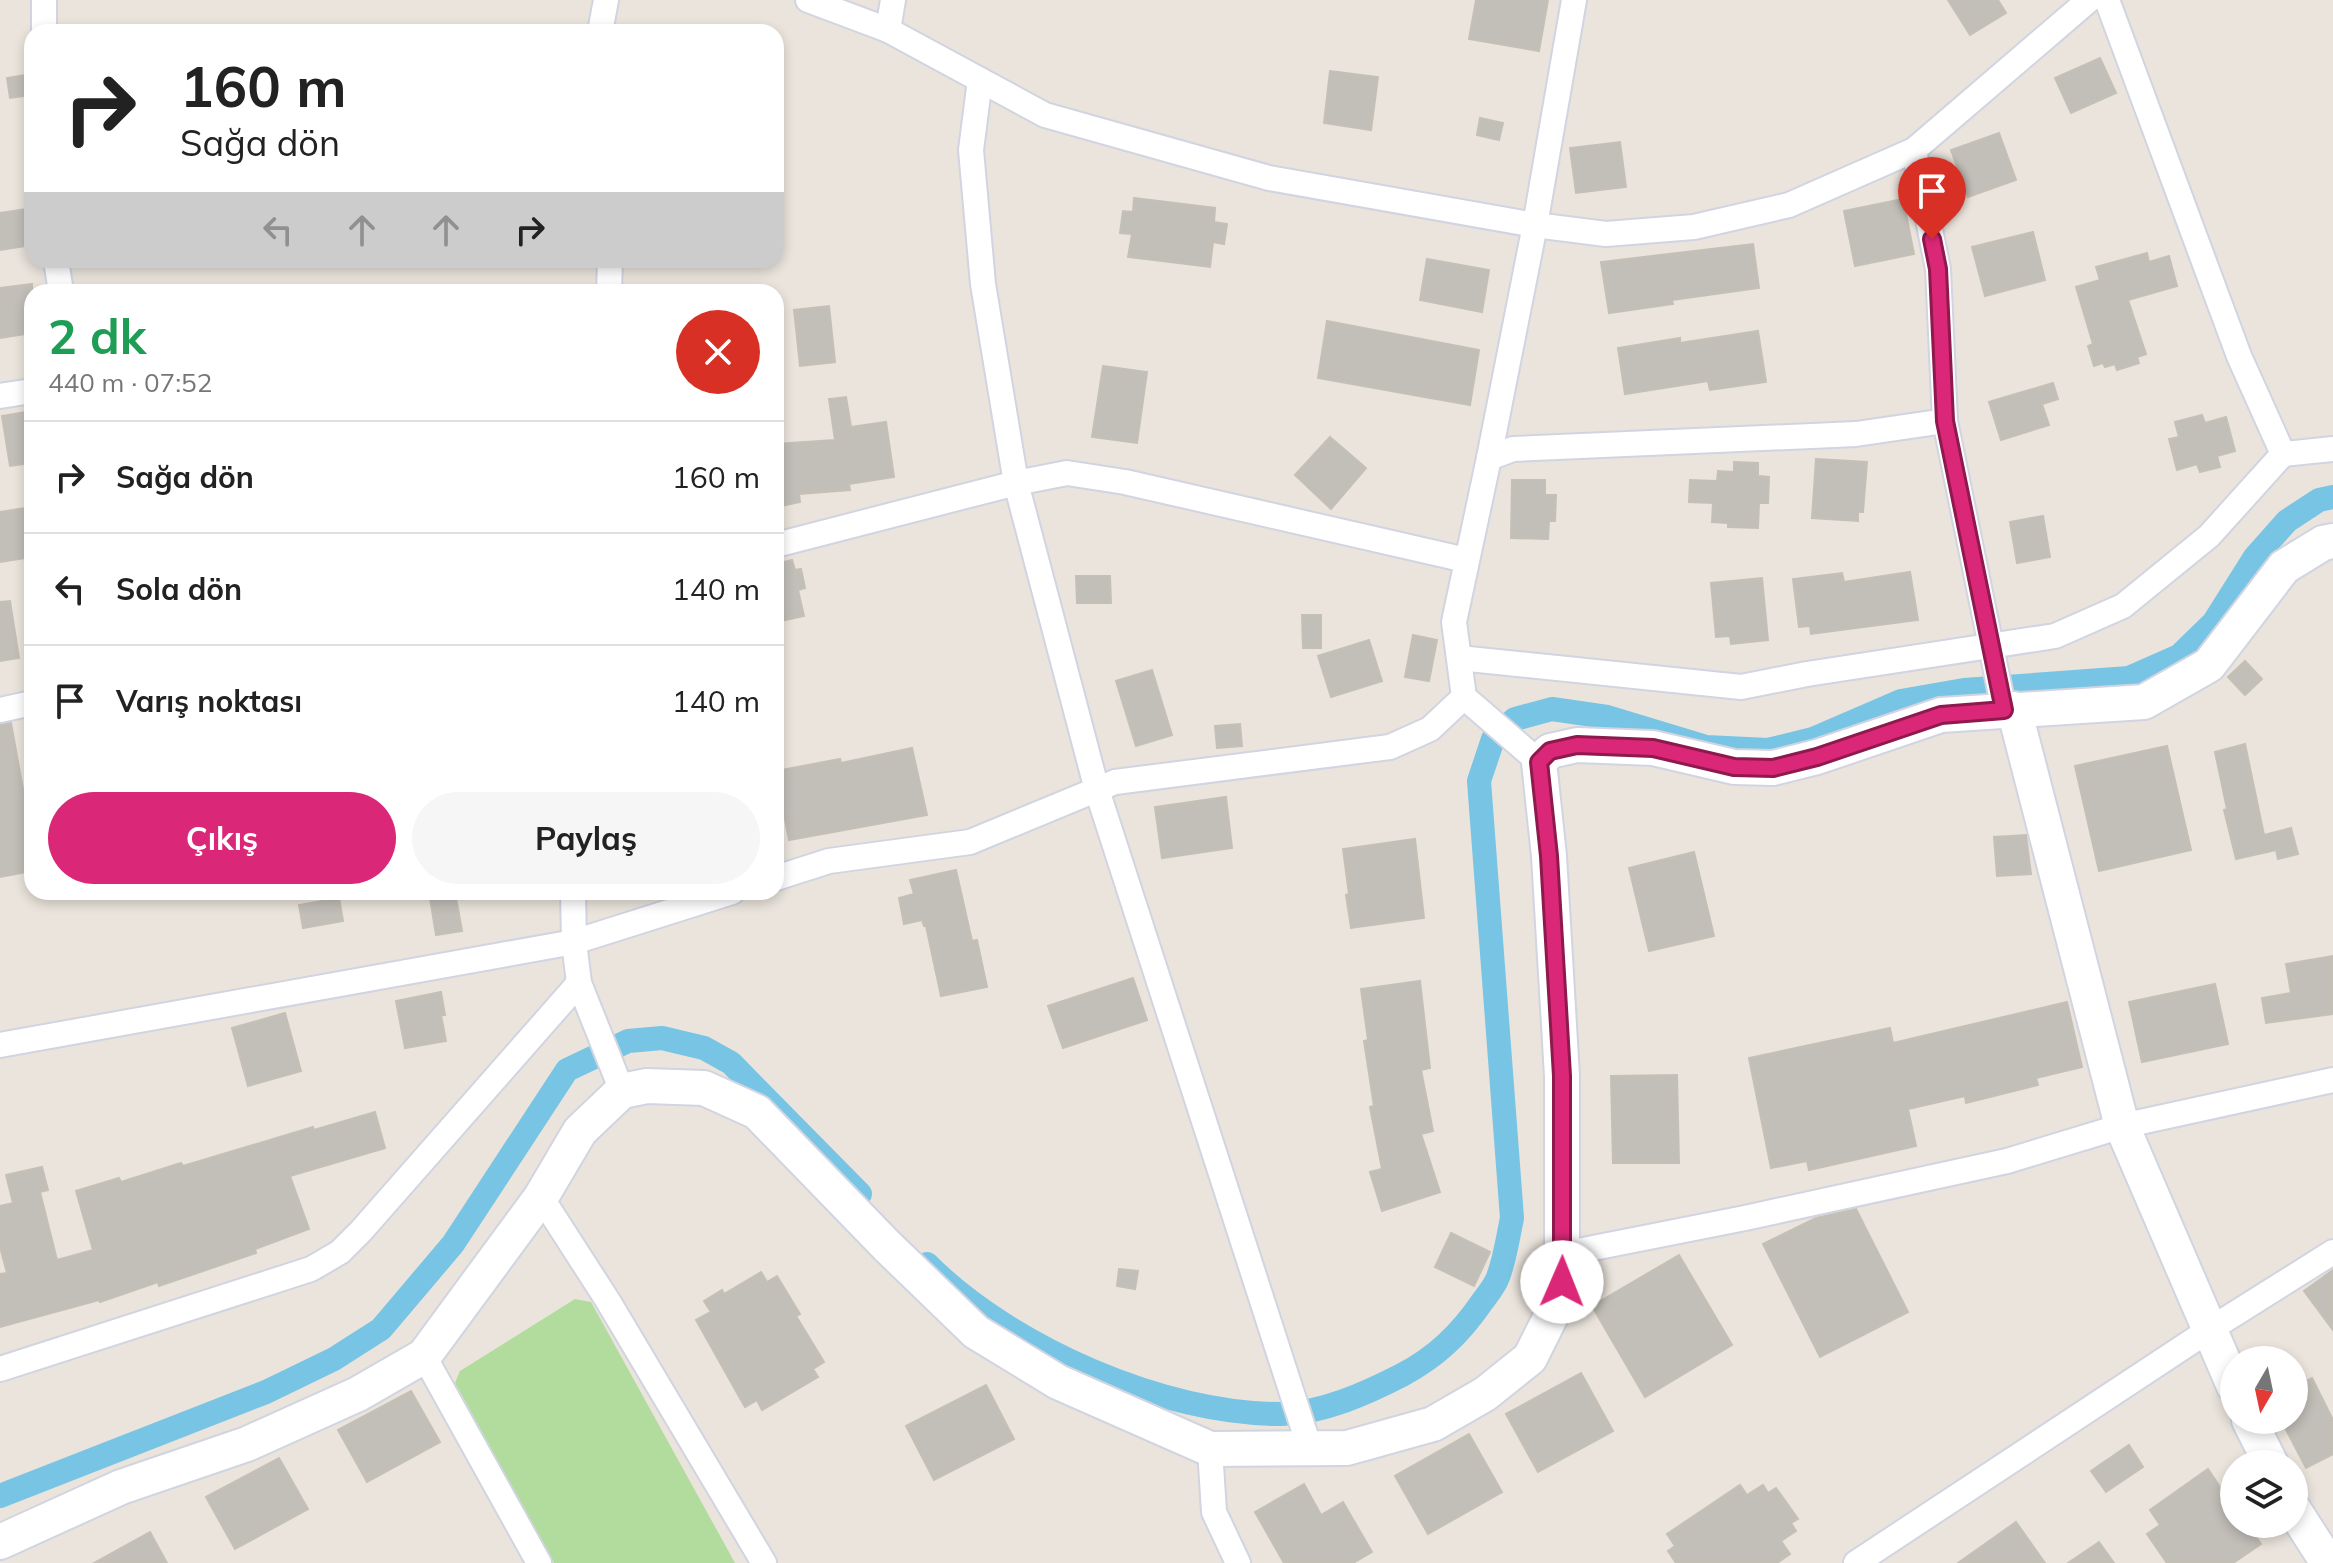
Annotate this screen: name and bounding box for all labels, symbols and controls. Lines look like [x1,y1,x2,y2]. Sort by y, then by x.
text: 160 m [180,51,347,121]
icon: right [48,56,152,160]
text: Sağa dön [180,120,340,165]
pin [1898,157,1966,239]
icon: arrive [1910,169,1954,213]
icon: left [256,208,300,252]
icon: ahead [340,208,384,252]
icon: ahead [424,208,468,252]
icon: right [508,208,552,252]
text: 2 dk [48,306,146,366]
button: close [676,310,760,394]
text: 440 m · 07:52 [48,366,212,399]
icon: right [48,455,92,499]
text: Sağa dön [116,458,254,496]
text: 160 m [672,458,760,496]
icon: left [48,567,92,611]
text: Sola dön [116,570,242,608]
text: 140 m [672,570,760,608]
icon: arrive [48,679,92,723]
text: Varış noktası [116,682,302,720]
text: 140 m [672,682,760,720]
button: Çıkış [48,792,396,884]
button: Paylaş [412,792,760,884]
position arrow [1520,1240,1604,1324]
north arrow [2220,1346,2308,1434]
map controls [2220,1346,2308,1538]
button: layers [2220,1450,2308,1538]

